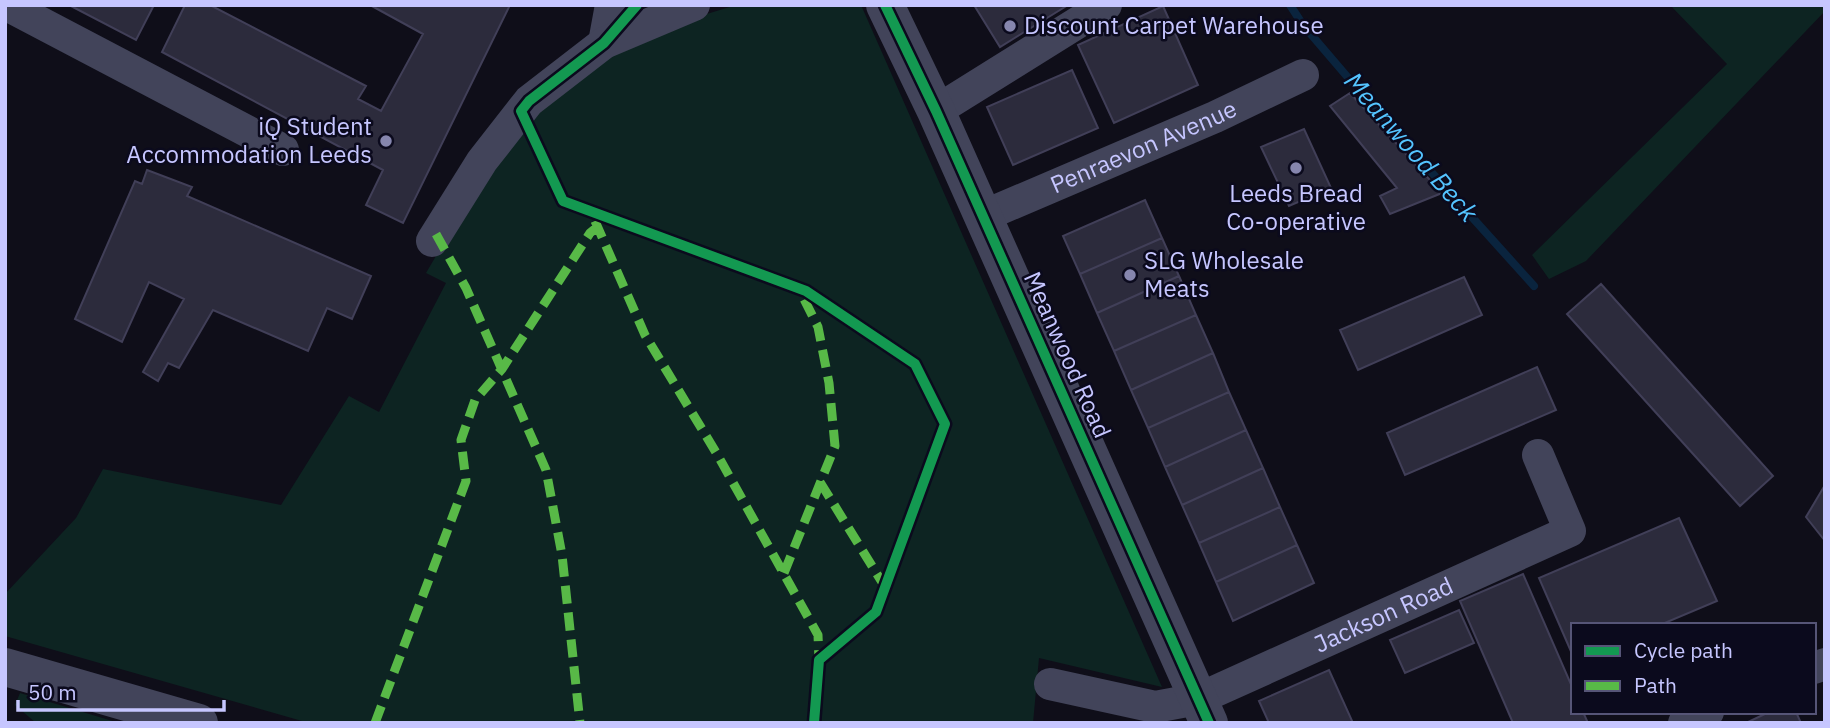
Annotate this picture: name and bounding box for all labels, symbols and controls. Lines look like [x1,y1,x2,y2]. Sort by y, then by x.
place label: Discount Carpet Warehouse [1024,9,1324,41]
marker: Discount Carpet Warehouse [1002,18,1018,34]
water label: Meanwood Beck [1337,64,1486,229]
street label: Penraevon Avenue [1045,92,1242,201]
place label: iQ Student Accommodation Leeds [126,110,372,170]
marker: iQ Student Accommodation Leeds [378,133,394,149]
marker: Leeds Bread Co-operative [1288,160,1304,176]
place label: Leeds Bread Co-operative [1226,177,1366,237]
place label: SLG Wholesale Meats [1144,244,1304,304]
street label: Meanwood Road [1017,266,1119,443]
marker: SLG Wholesale Meats [1122,267,1138,283]
street label: Jackson Road [1309,569,1458,660]
legend [1571,623,1816,714]
text: Cycle path [1634,636,1733,664]
scale bar [18,668,224,712]
text: Path [1634,671,1677,699]
text: 50 m [28,678,77,706]

